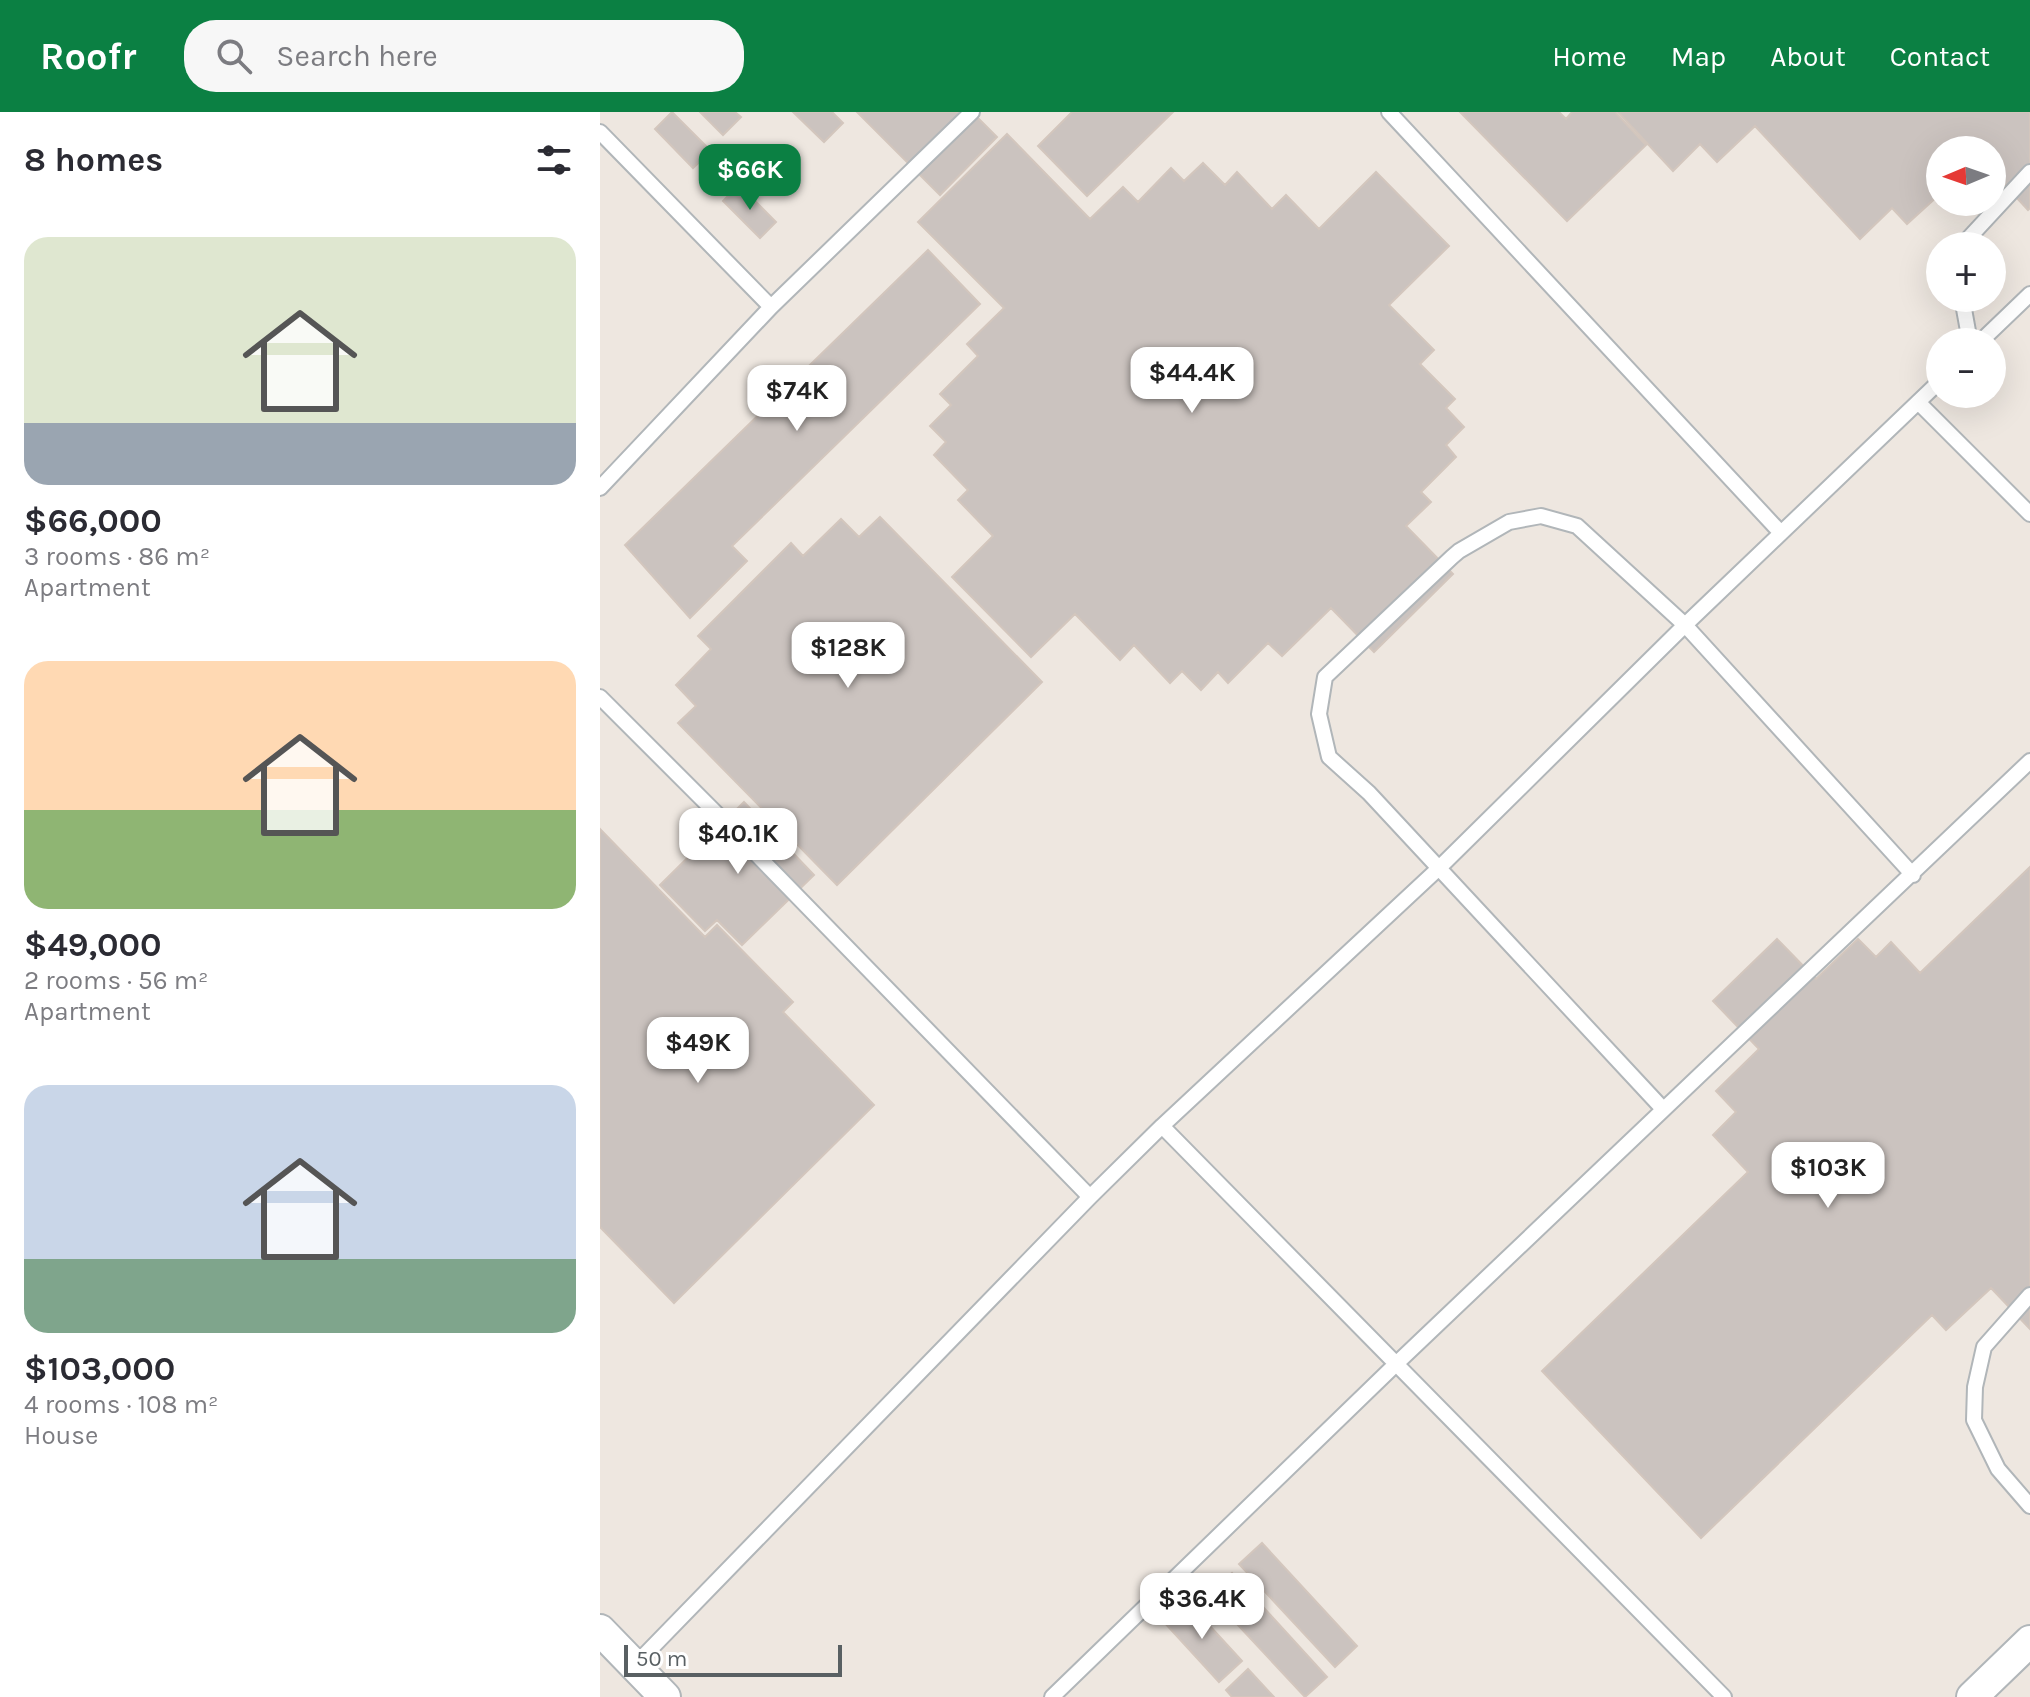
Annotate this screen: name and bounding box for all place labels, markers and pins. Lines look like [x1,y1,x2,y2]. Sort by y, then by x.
pin: $66K [703,144,797,212]
pin: $44.4K [1127,347,1257,415]
pin: $74K [750,365,844,433]
pin: $128K [792,622,904,690]
pin: $40.1K [673,808,803,876]
pin: $49K [651,1017,745,1085]
pin: $103K [1772,1142,1884,1210]
pin: $36.4K [1137,1573,1267,1641]

